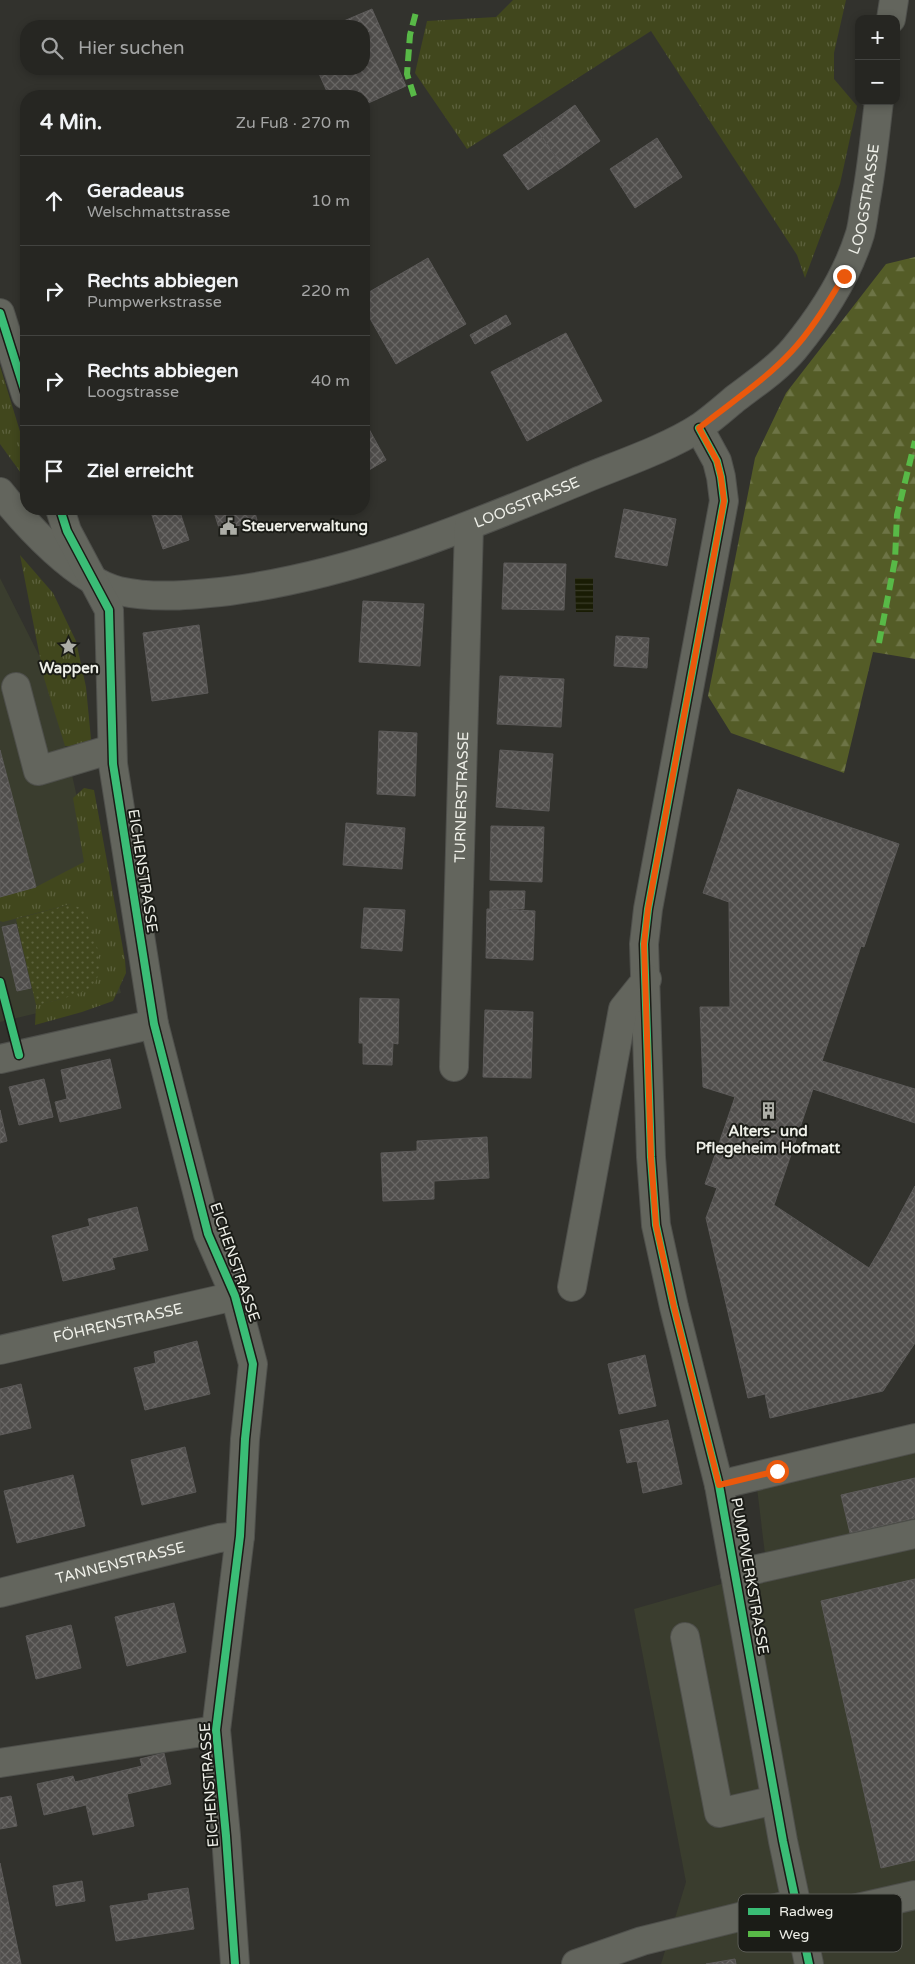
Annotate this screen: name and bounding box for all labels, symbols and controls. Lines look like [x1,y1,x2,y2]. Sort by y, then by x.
map controls [855,15,900,105]
button: + [855,15,900,60]
search box [20,20,370,75]
icon: search [38,34,66,62]
text: Hier suchen [78,37,185,59]
button: − [855,60,900,105]
text: 4 Min. [40,110,102,135]
text: Zu Fuß · 270 m [236,113,350,133]
street label: LOOGSTRASSE [845,143,883,257]
text: Geradeaus [87,180,184,202]
icon: ahead [40,187,68,215]
text: 10 m [311,191,350,211]
text: Welschmattstrasse [87,202,230,222]
route end [833,265,856,288]
text: Rechts abbiegen [87,270,239,292]
icon: right [40,277,68,305]
text: 220 m [301,281,350,301]
text: Pumpwerkstrasse [87,292,222,312]
text: Rechts abbiegen [87,360,239,382]
icon: right [40,367,68,395]
text: 40 m [311,371,350,391]
text: Loogstrasse [87,382,179,402]
icon: arrive [40,457,68,485]
text: Ziel erreicht [87,460,194,482]
street label: LOOGSTRASSE [471,473,582,532]
public building icon: Steuerverwaltung [218,516,238,536]
place label: Steuerverwaltung [242,517,368,536]
place icon: Wappen [59,637,79,657]
place label: Wappen [39,659,99,678]
street label: TURNERSTRASSE [451,731,472,863]
street label: EICHENSTRASSE [124,808,162,934]
building icon: Alters- und Pflegeheim Hofmatt [758,1100,778,1120]
place label: Alters- und Pflegeheim Hofmatt [696,1122,841,1158]
street label: EICHENSTRASSE [206,1200,264,1324]
street label: FÖHRENSTRASSE [51,1299,184,1347]
route start [766,1460,789,1483]
street label: PUMPWERKSTRASSE [727,1496,773,1656]
street label: TANNENSTRASSE [54,1538,187,1588]
street label: EICHENSTRASSE [196,1722,222,1848]
legend [738,1894,902,1952]
text: Radweg [779,1903,833,1920]
text: Weg [779,1926,809,1943]

